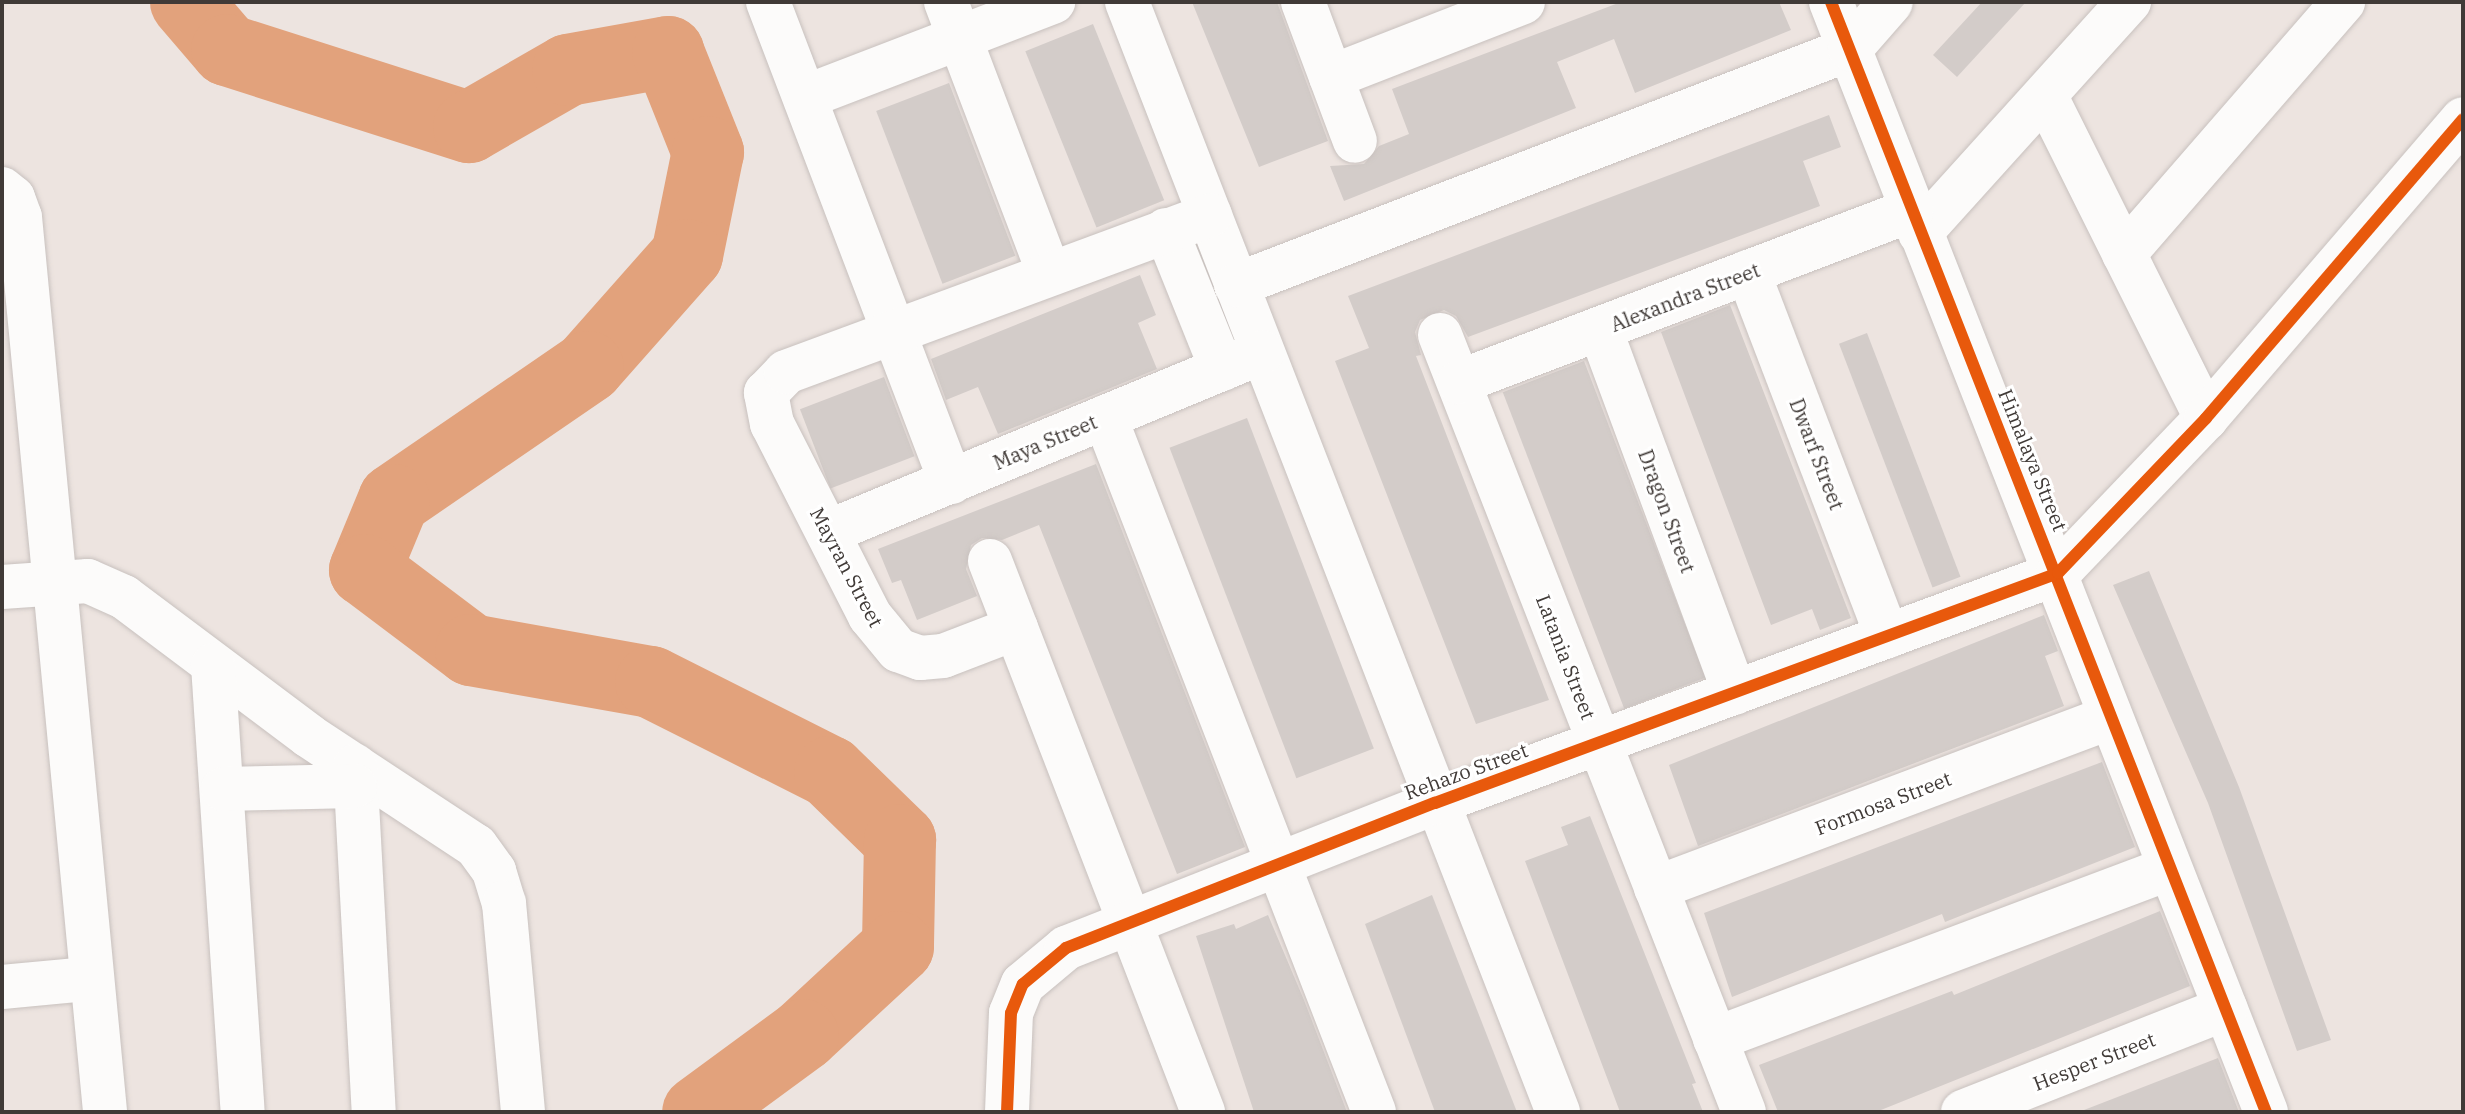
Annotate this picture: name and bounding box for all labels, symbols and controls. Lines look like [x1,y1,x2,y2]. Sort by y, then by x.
street label: Alexandra Street [1607,258,1763,336]
street label: Himalaya Street [1994,386,2072,534]
street label: Dwarf Street [1785,395,1849,513]
street label: Maya Street [990,409,1100,475]
street label: Dragon Street [1634,446,1700,576]
street label: Mayran Street [805,503,889,631]
street label: Latania Street [1531,591,1601,723]
street label: Rehazo Street [1401,738,1531,804]
street label: Formosa Street [1812,766,1954,840]
street label: Hesper Street [2029,1027,2159,1095]

